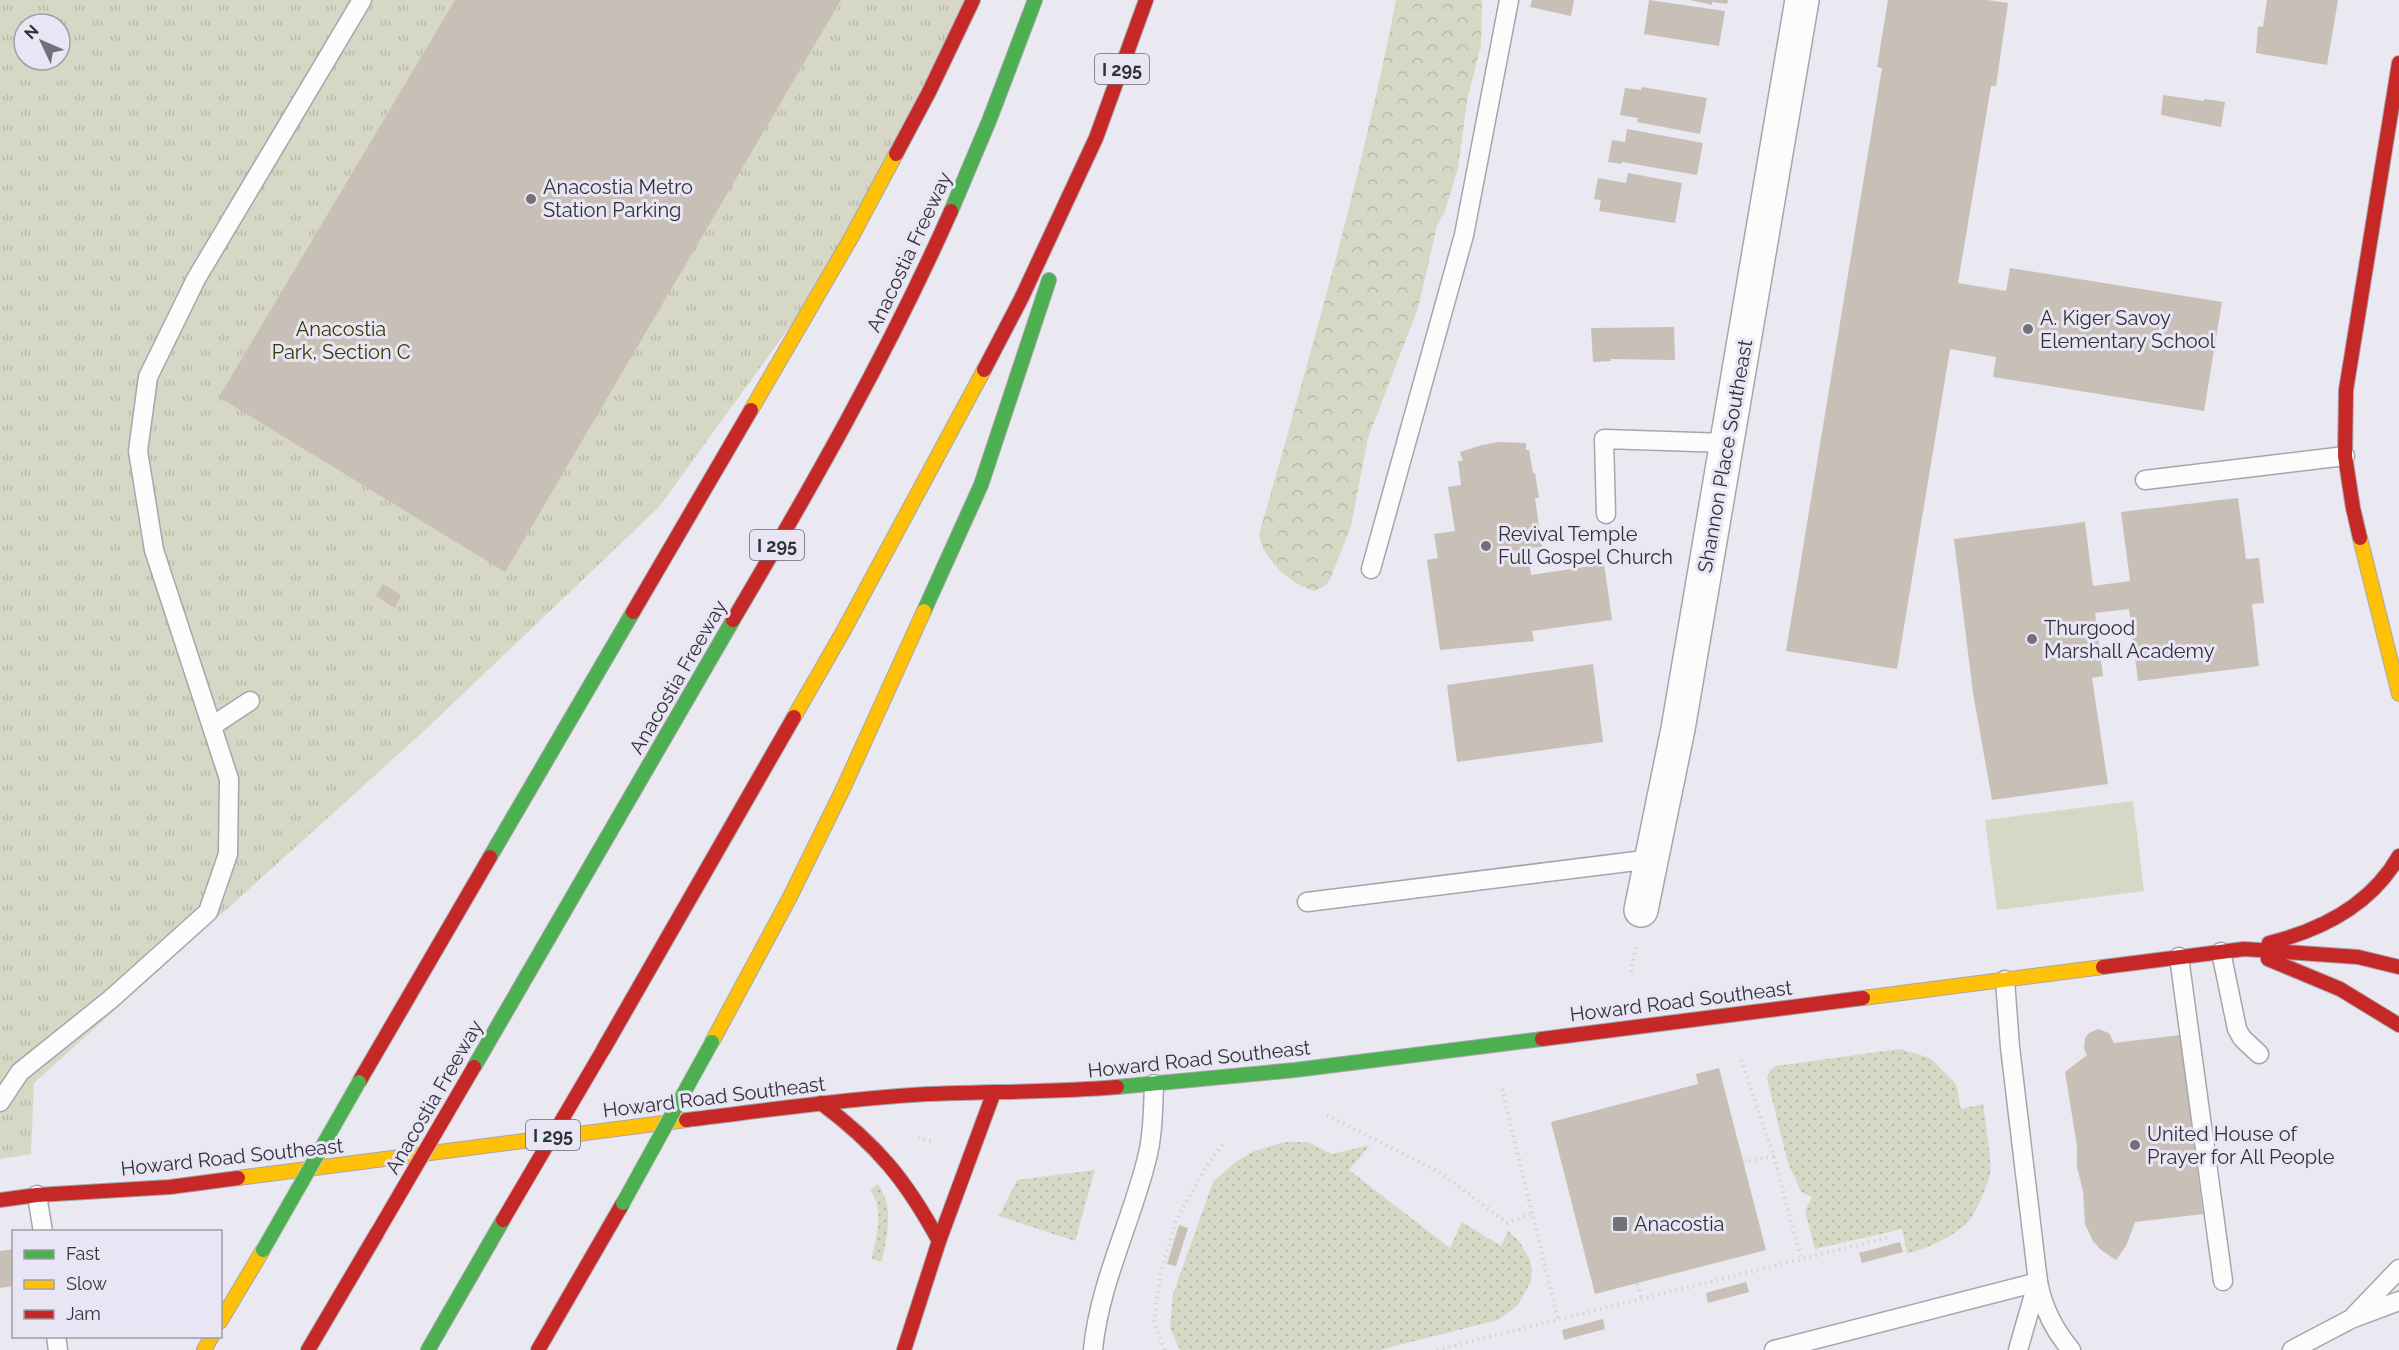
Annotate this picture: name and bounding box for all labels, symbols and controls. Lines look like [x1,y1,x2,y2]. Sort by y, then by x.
north arrow [12,12,72,72]
text: N [20,21,43,43]
road number: I 295 [1095,54,1149,84]
street label: Anacostia Freeway [861,168,957,336]
place label: Anacostia Metro Station Parking [543,175,693,222]
marker: Anacostia Metro Station Parking [524,192,538,206]
place label: A. Kiger Savoy Elementary School [2040,306,2216,353]
park label: Anacostia Park, Section C [272,317,411,364]
marker: A. Kiger Savoy Elementary School [2021,322,2035,336]
street label: Shannon Place Southeast [1693,337,1757,575]
place label: Revival Temple Full Gospel Church [1498,522,1673,569]
road number: I 295 [750,530,804,560]
marker: Revival Temple Full Gospel Church [1479,539,1493,553]
street label: Anacostia Freeway [624,596,732,758]
place label: Thurgood Marshall Academy [2044,616,2215,663]
marker: Thurgood Marshall Academy [2025,632,2039,646]
street label: Howard Road Southeast [1569,975,1794,1027]
street label: Anacostia Freeway [380,1016,488,1178]
street label: Howard Road Southeast [1087,1035,1312,1083]
street label: Howard Road Southeast [602,1071,827,1123]
road number: I 295 [526,1120,580,1150]
place label: United House of Prayer for All People [2147,1122,2335,1169]
street label: Howard Road Southeast [120,1133,345,1181]
marker: United House of Prayer for All People [2128,1138,2142,1152]
place label: Anacostia [1634,1212,1724,1236]
marker: Anacostia [1611,1215,1629,1233]
legend [12,1230,222,1338]
text: Fast [66,1243,100,1264]
text: Slow [66,1273,107,1294]
text: Jam [66,1303,101,1324]

